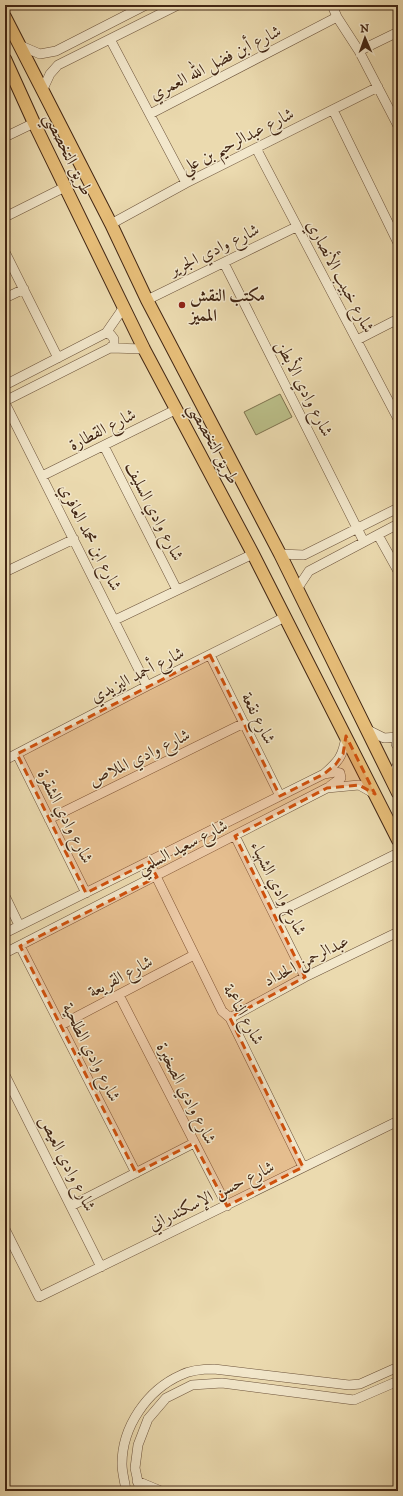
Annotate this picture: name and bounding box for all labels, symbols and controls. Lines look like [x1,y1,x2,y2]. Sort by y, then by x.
street label: شارع أبن فضل الله العمري [145,18,286,107]
north arrow [345,18,385,58]
text: N [360,22,369,36]
street label: شارع عبدالرحيم بن علي [177,103,300,183]
street label: طريق التخصصي [35,109,98,201]
street label: شارع خبيب الأنصاري [299,216,380,338]
street label: شارع وادي الجرير [164,219,264,284]
place label: مكتب النقش المميز [188,285,265,327]
marker: مكتب النقش المميز [177,300,187,310]
street label: شارع وادي الأبطن [269,336,339,441]
street label: طريق التخصصي [179,399,244,490]
street label: شارع القطارة [65,404,141,458]
street label: شارع وادي السليف [118,458,189,566]
street label: شارع ابن محمد العافري [52,480,127,596]
street label: شارع أحمد اليزيدي [86,640,189,710]
street label: شارع نقعة [234,689,281,749]
street label: شارع وادي الملاص [85,724,195,794]
street label: شارع وادي الشقرة [30,766,98,868]
street label: شارع سعيد السلمي [133,815,233,883]
street label: شارع وادي الشهباء [243,837,311,940]
street label: عبدالرحمن الحداد [260,930,353,992]
street label: شارع القريعة [84,951,157,1005]
street label: شارع الناعمة [216,980,269,1050]
street label: شارع وادي الطلحية [55,999,125,1107]
street label: شارع وادي الصخيرة [149,1039,221,1149]
street label: شارع وادي العيص [32,1112,101,1216]
street label: شارع حسن الإسكندراني [145,1156,279,1239]

